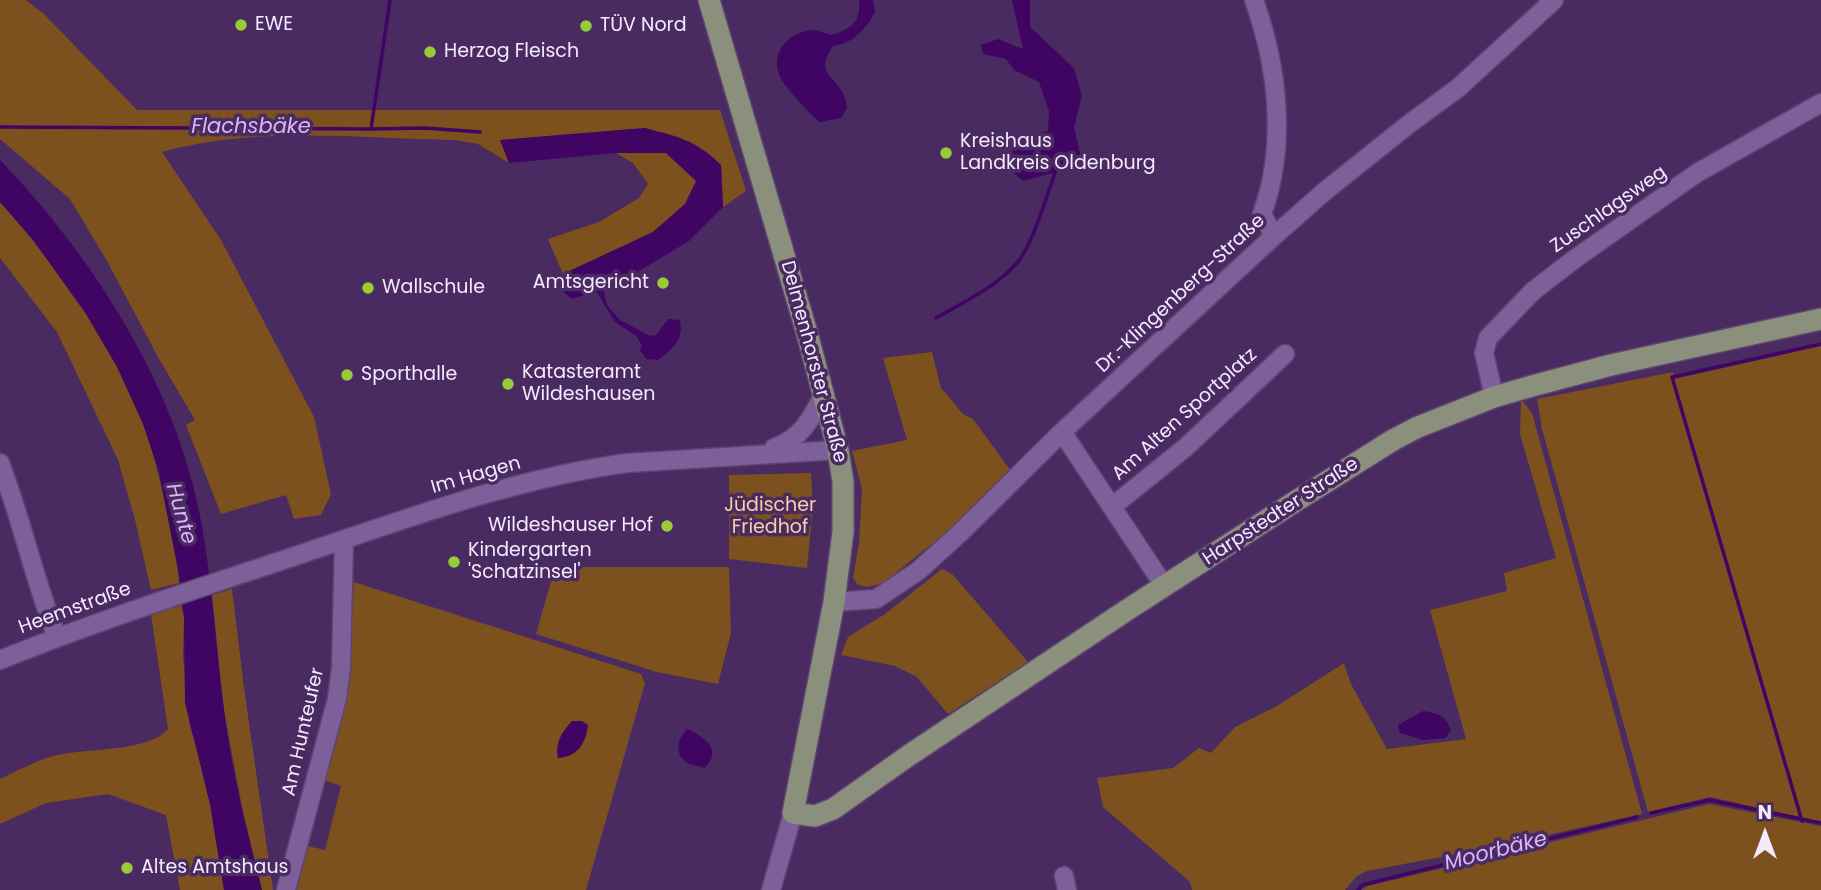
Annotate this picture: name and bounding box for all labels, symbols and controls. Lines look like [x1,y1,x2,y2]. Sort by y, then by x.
place label: EWE [255,14,293,36]
place label: TÜV Nord [600,15,686,37]
marker: EWE [233,17,249,33]
marker: TÜV Nord [578,18,594,34]
place label: Herzog Fleisch [444,41,579,63]
marker: Herzog Fleisch [422,44,438,60]
water label: Flachsbäke [191,115,311,141]
place label: Kreishaus Landkreis Oldenburg [960,131,1156,175]
marker: Kreishaus Landkreis Oldenburg [938,145,954,161]
street label: Zuschlagsweg [1547,162,1671,258]
street label: Dr.-Klingenberg-Straße [1092,210,1270,378]
street label: Delmenhorster Straße [775,258,851,466]
place label: Amtsgericht [533,272,649,294]
marker: Amtsgericht [655,275,671,291]
place label: Wallschule [382,277,485,299]
marker: Wallschule [360,280,376,296]
street label: Am Alten Sportplatz [1108,344,1262,486]
place label: Katasteramt Wildeshausen [522,362,655,406]
place label: Sporthalle [361,364,457,386]
marker: Sporthalle [339,367,355,383]
marker: Katasteramt Wildeshausen [500,376,516,392]
street label: Im Hagen [429,452,523,500]
street label: Harpstedter Straße [1199,453,1363,571]
water label: Hunte [159,481,201,547]
park label: Jüdischer Friedhof [724,495,816,539]
place label: Wildeshauser Hof [488,515,653,537]
marker: Wildeshauser Hof [659,518,675,534]
place label: Kindergarten 'Schatzinsel' [468,540,592,584]
marker: Kindergarten 'Schatzinsel' [446,554,462,570]
street label: Heemstraße [16,578,134,640]
street label: Am Hunteufer [278,666,330,798]
north arrow [1730,799,1800,869]
text: N [1758,799,1772,826]
water label: Moorbäke [1442,827,1550,877]
place label: Altes Amtshaus [141,857,288,879]
marker: Altes Amtshaus [119,860,135,876]

